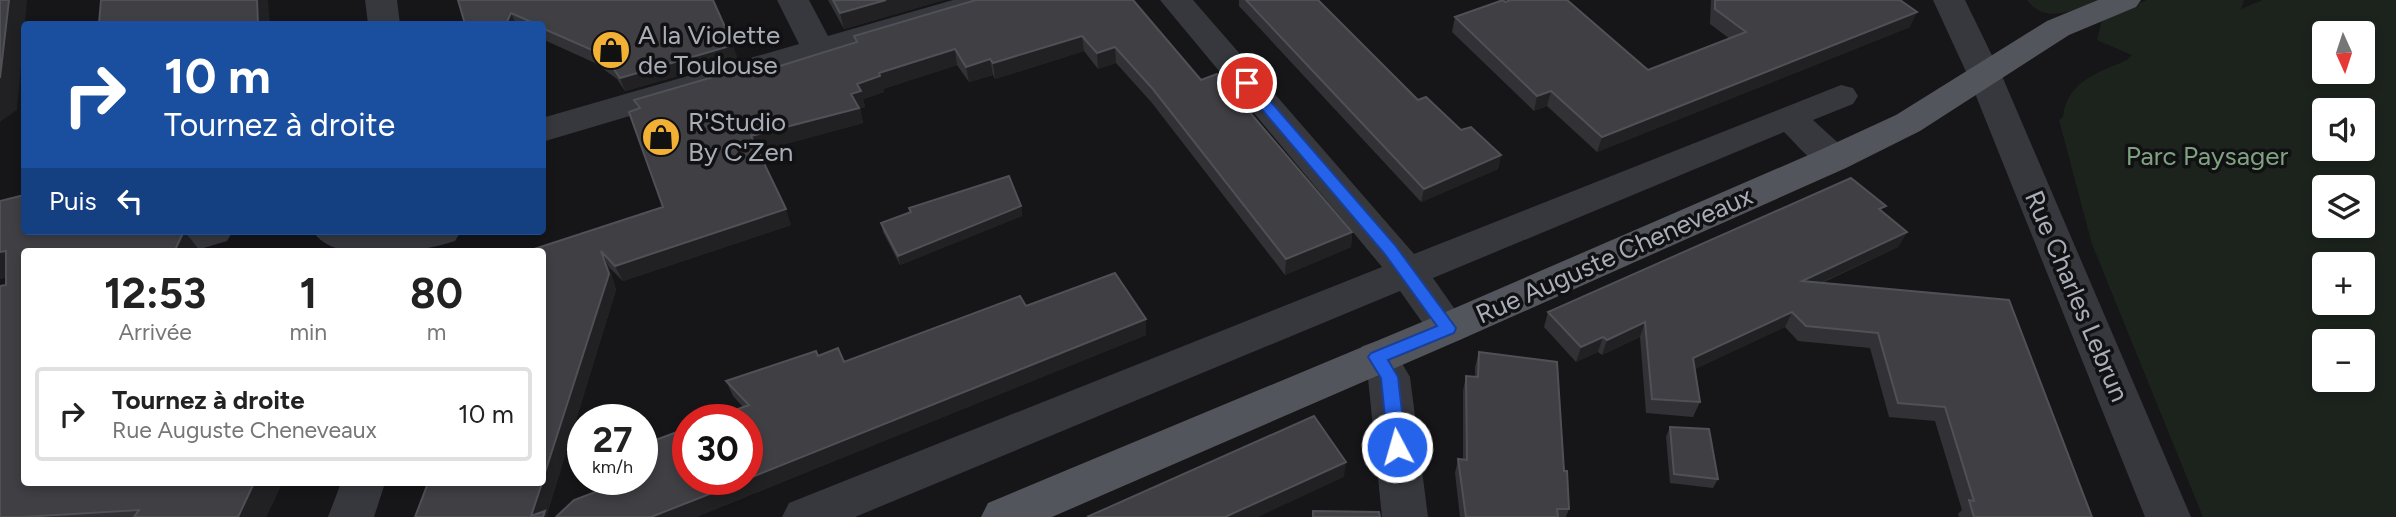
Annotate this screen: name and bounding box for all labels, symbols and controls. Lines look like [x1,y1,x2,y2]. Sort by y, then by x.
place label: A la Violette de Toulouse [638,19,780,81]
north arrow [2312,21,2375,84]
map controls [2312,21,2375,392]
shop icon: A la Violette de Toulouse [590,29,632,71]
text: 10 m [164,46,271,105]
icon: right [49,49,140,140]
pin [1217,53,1277,113]
icon: arrive [1228,64,1266,102]
button: sound [2312,98,2375,161]
text: Tournez à droite [164,106,395,144]
place label: R'Studio By C'Zen [688,106,793,168]
shop icon: R'Studio By C'Zen [640,116,682,158]
park label: Parc Paysager [2126,140,2288,172]
button: layers [2312,175,2375,238]
street label: Rue Auguste Cheneveaux [1471,179,1758,330]
icon: left [111,182,149,220]
text: Puis [49,185,97,217]
street label: Rue Charles Lebrun [2018,186,2136,406]
button: + [2312,252,2375,315]
text: 12:53 [104,268,206,319]
text: 1 [299,268,317,319]
text: 80 [410,268,463,319]
text: Arrivée [119,318,192,346]
text: min [289,318,327,346]
text: m [427,318,446,346]
button: − [2312,329,2375,392]
text: Tournez à droite [112,384,305,416]
icon: right [53,395,91,433]
text: 10 m [458,398,514,430]
speed limit sign: 30 [672,404,763,495]
position arrow [1360,410,1434,484]
text: Rue Auguste Cheneveaux [112,416,377,444]
text: 27 [593,419,632,461]
text: km/h [592,456,633,478]

